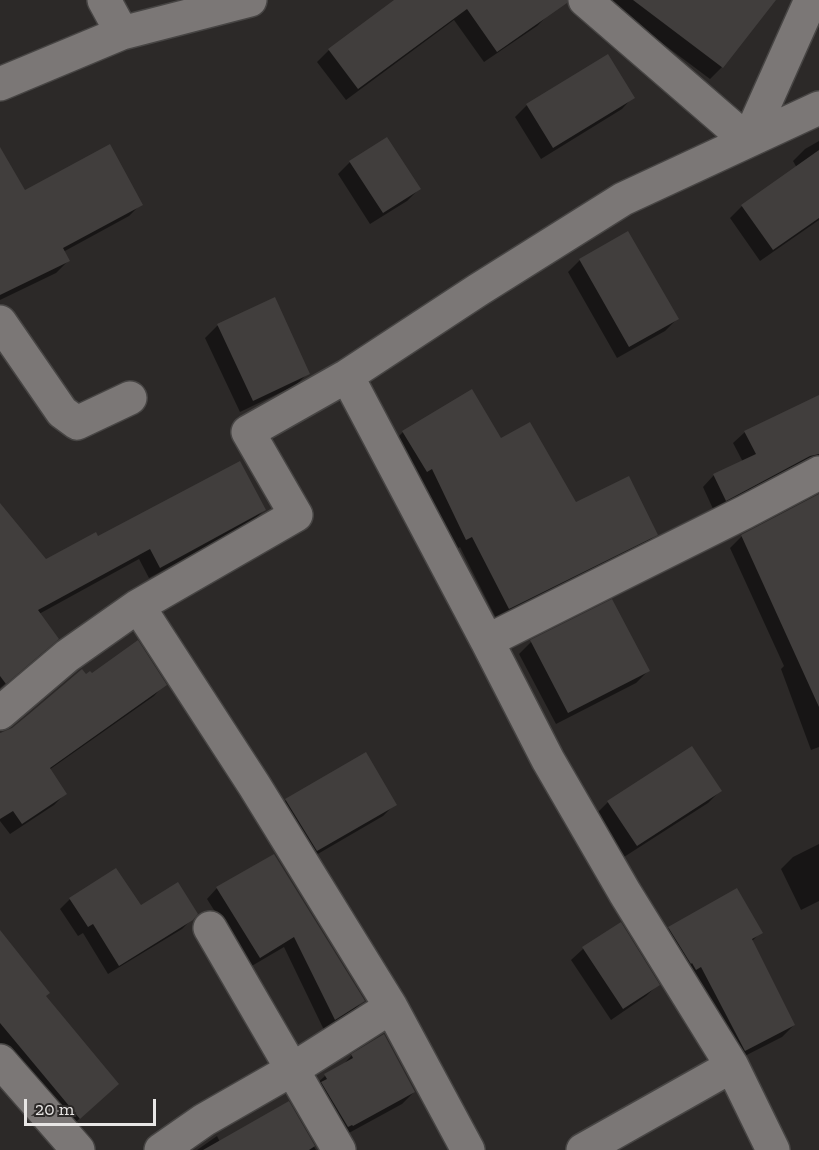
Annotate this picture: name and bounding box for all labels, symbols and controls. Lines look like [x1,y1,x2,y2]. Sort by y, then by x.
scale bar [27,1087,159,1125]
text: 20 m [35,1098,74,1120]

